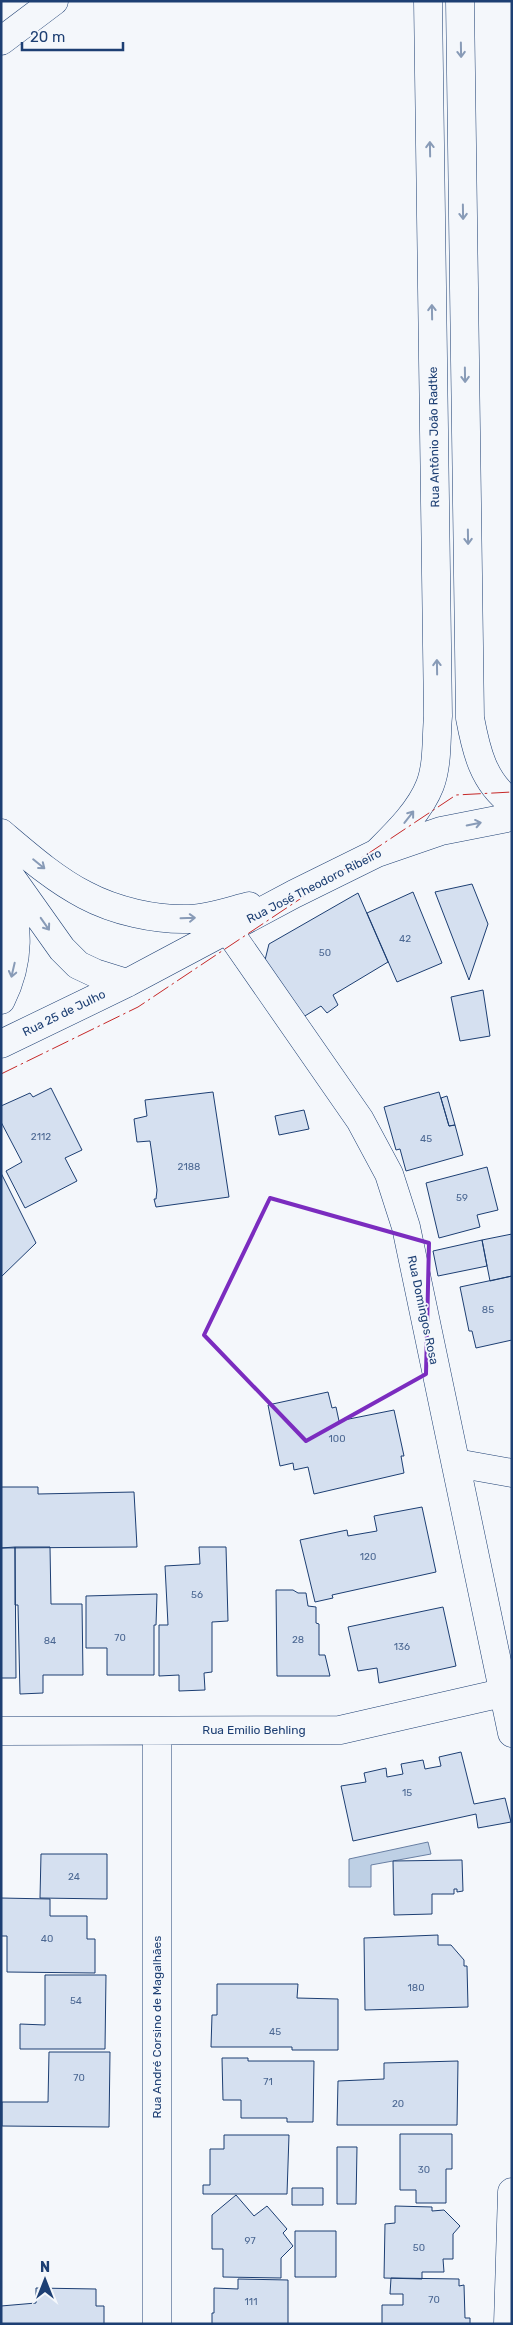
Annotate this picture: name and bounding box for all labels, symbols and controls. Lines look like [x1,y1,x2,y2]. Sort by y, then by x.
scale bar [22,20,124,52]
text: 20 m [30,28,65,46]
one-way arrow [456,42,466,58]
one-way arrow [425,142,435,158]
one-way arrow [458,204,468,220]
one-way arrow [427,304,437,320]
street label: Rua Antônio João Radtke [426,366,442,508]
one-way arrow [461,367,470,383]
one-way arrow [463,529,472,545]
one-way arrow [432,659,442,676]
one-way arrow [404,810,414,824]
one-way arrow [465,819,481,829]
street label: Rua José Theodoro Ribeiro [244,846,384,926]
one-way arrow [32,859,45,870]
one-way arrow [180,913,196,923]
one-way arrow [40,917,50,931]
house number: 42 [399,933,411,945]
house number: 50 [319,947,331,959]
one-way arrow [8,962,17,978]
street label: Rua 25 de Julho [20,987,108,1039]
house number: 2112 [31,1131,51,1143]
house number: 45 [420,1133,432,1145]
house number: 2188 [178,1161,200,1173]
house number: 59 [456,1192,468,1204]
street label: Rua Domingos Rosa [405,1254,441,1366]
house number: 85 [482,1304,494,1316]
house number: 100 [329,1433,345,1445]
house number: 120 [360,1551,376,1563]
house number: 56 [191,1589,203,1601]
house number: 70 [114,1632,126,1644]
house number: 28 [292,1634,304,1646]
house number: 84 [44,1635,56,1647]
house number: 136 [394,1641,410,1653]
street label: Rua Emilio Behling [202,1723,306,1737]
house number: 15 [402,1787,412,1799]
house number: 24 [68,1871,80,1883]
house number: 40 [41,1933,53,1945]
street label: Rua André Corsino de Magalhães [150,1936,164,2118]
house number: 180 [408,1982,425,1994]
house number: 54 [70,1995,82,2007]
house number: 45 [269,2026,281,2038]
house number: 70 [73,2072,85,2084]
house number: 71 [263,2076,273,2088]
house number: 20 [392,2098,404,2110]
house number: 30 [418,2164,430,2176]
house number: 97 [244,2235,256,2247]
house number: 50 [413,2242,425,2254]
north arrow [20,2255,70,2305]
text: N [40,2259,50,2276]
house number: 70 [428,2294,440,2306]
house number: 111 [245,2296,257,2308]

